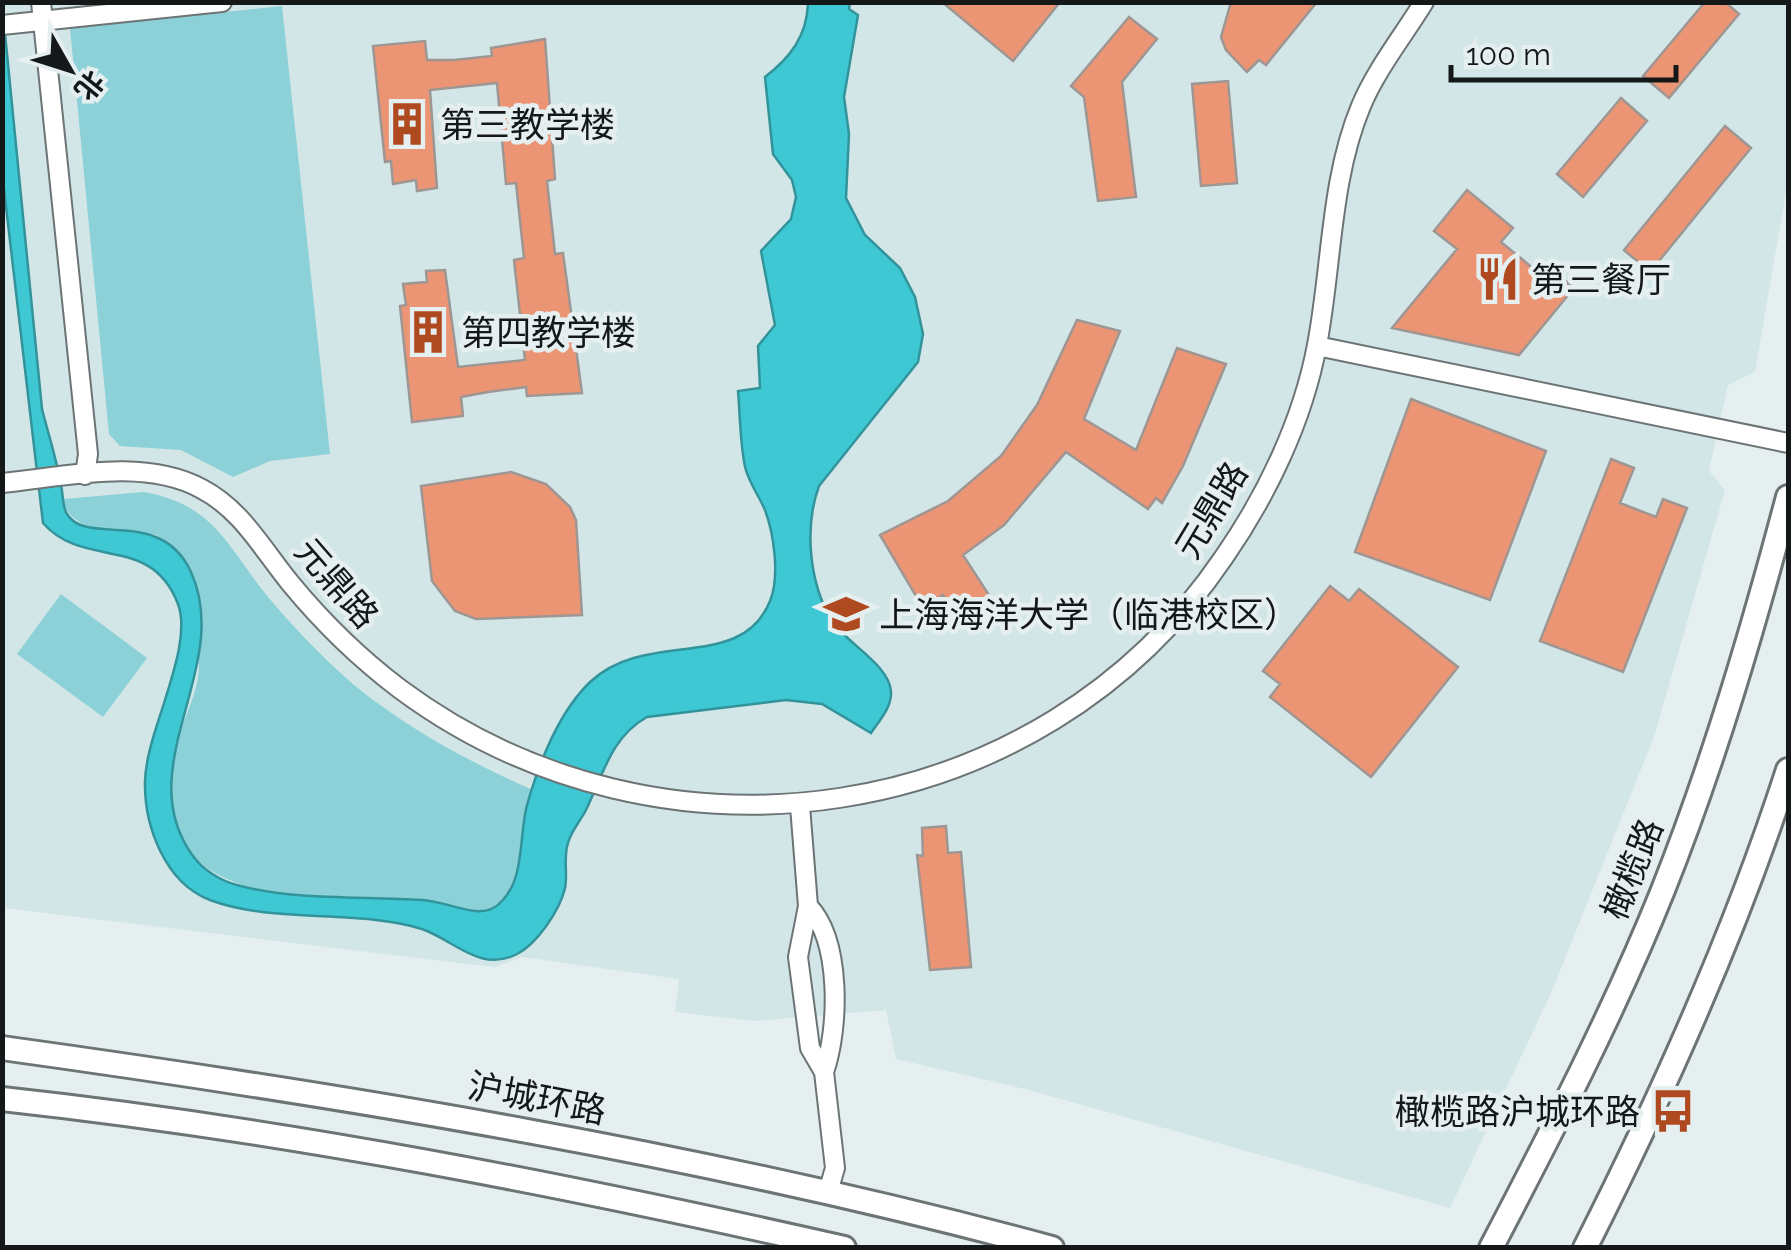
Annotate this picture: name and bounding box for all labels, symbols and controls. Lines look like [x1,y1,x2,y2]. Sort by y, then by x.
north arrow [20,20,120,120]
scale bar [1451,20,1676,82]
text: 100 m [1466,37,1551,72]
text: 北 [67,64,111,107]
building icon: 第三教学楼 [383,100,431,148]
place label: 第三教学楼 [440,104,615,145]
restaurant icon: 第三餐厅 [1474,255,1522,303]
place label: 第三餐厅 [1531,259,1671,300]
building icon: 第四教学楼 [404,308,452,356]
place label: 第四教学楼 [461,312,636,353]
street label: 元鼎路 [1166,454,1256,566]
street label: 元鼎路 [287,530,387,636]
school or university icon: 上海海洋大学（临港校区） [822,590,870,638]
place label: 上海海洋大学（临港校区） [879,594,1299,635]
street label: 橄榄路 [1593,813,1671,925]
street label: 沪城环路 [464,1065,610,1131]
bus stop icon: 橄榄路沪城环路 [1649,1087,1697,1135]
place label: 橄榄路沪城环路 [1395,1091,1640,1132]

